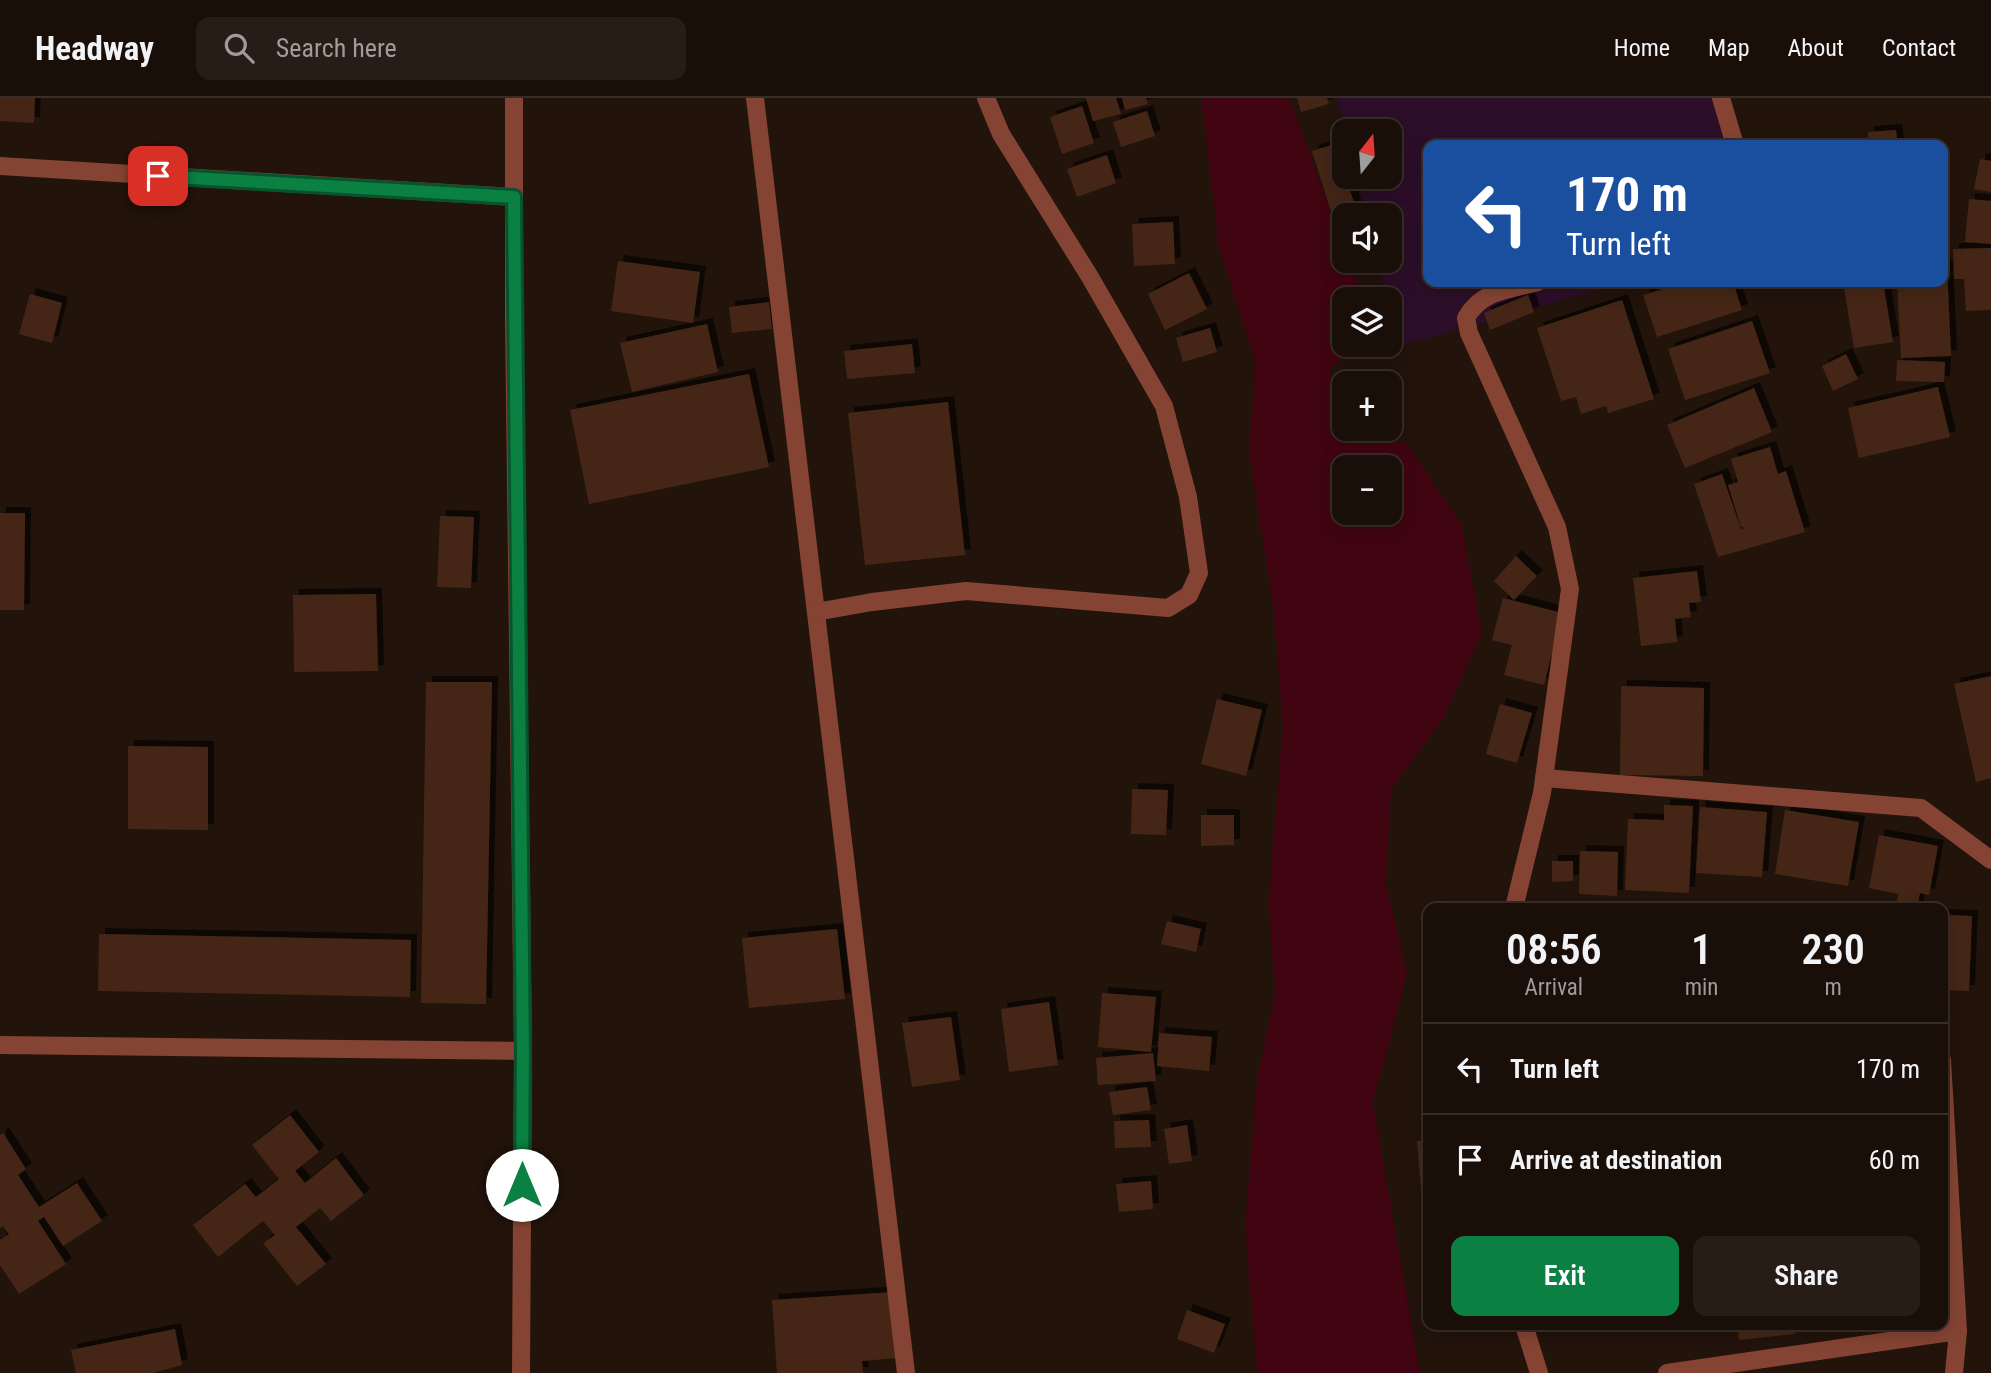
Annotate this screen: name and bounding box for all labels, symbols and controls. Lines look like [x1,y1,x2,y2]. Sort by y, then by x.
search box [196,17,686,80]
text: Headway [35,29,154,68]
icon: search [220,29,258,67]
text: Search here [276,33,397,63]
text: Home [1614,34,1670,62]
text: Map [1708,34,1750,62]
text: About [1788,34,1844,62]
text: Contact [1882,34,1956,62]
north arrow [1332,119,1402,189]
map controls [1332,119,1402,525]
pin [128,146,188,206]
icon: arrive [139,157,177,195]
text: 170 m [1566,166,1688,223]
icon: left [1451,168,1542,259]
button: sound [1332,203,1402,273]
text: Turn left [1566,225,1671,263]
button: layers [1332,287,1402,357]
button: + [1332,371,1402,441]
button: − [1332,455,1402,525]
text: 08:56 [1506,925,1602,974]
text: 1 [1691,925,1712,974]
text: 230 [1802,925,1865,974]
text: Arrival [1525,974,1583,1001]
text: min [1685,974,1718,1001]
text: m [1825,974,1842,1001]
icon: left [1451,1050,1489,1088]
text: Turn left [1510,1054,1599,1084]
text: 170 m [1856,1054,1920,1084]
icon: arrive [1451,1141,1489,1179]
text: Arrive at destination [1510,1145,1722,1175]
text: 60 m [1869,1145,1920,1175]
position arrow [485,1148,559,1222]
button: Exit [1451,1236,1679,1316]
button: Share [1693,1236,1920,1316]

